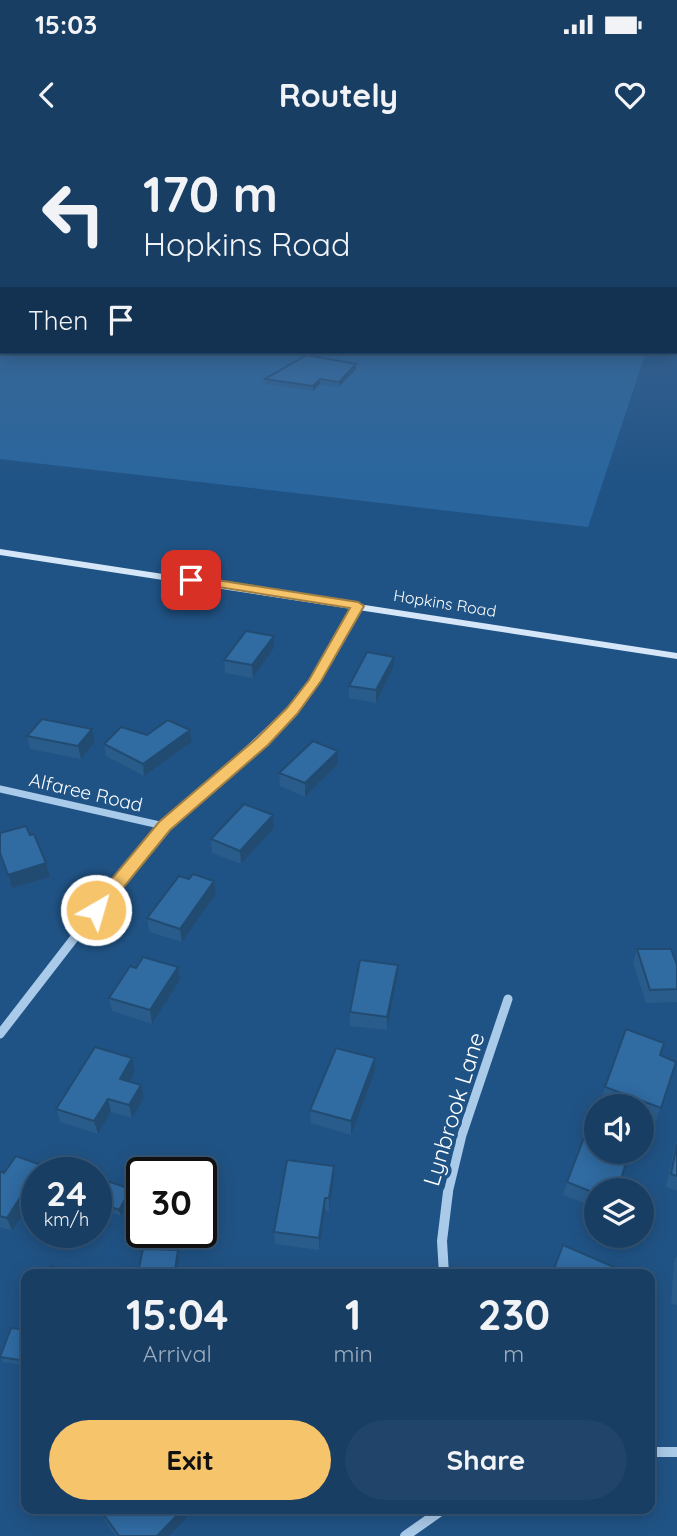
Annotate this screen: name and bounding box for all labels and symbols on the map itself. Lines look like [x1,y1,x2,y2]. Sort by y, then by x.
pin [161,550,221,610]
street label: Hopkins Road [392,585,498,621]
street label: Alfaree Road [27,767,145,817]
position arrow [59,873,133,947]
street label: Lynbrook Lane [416,1028,491,1189]
speed limit sign: 30 [126,1157,217,1248]

